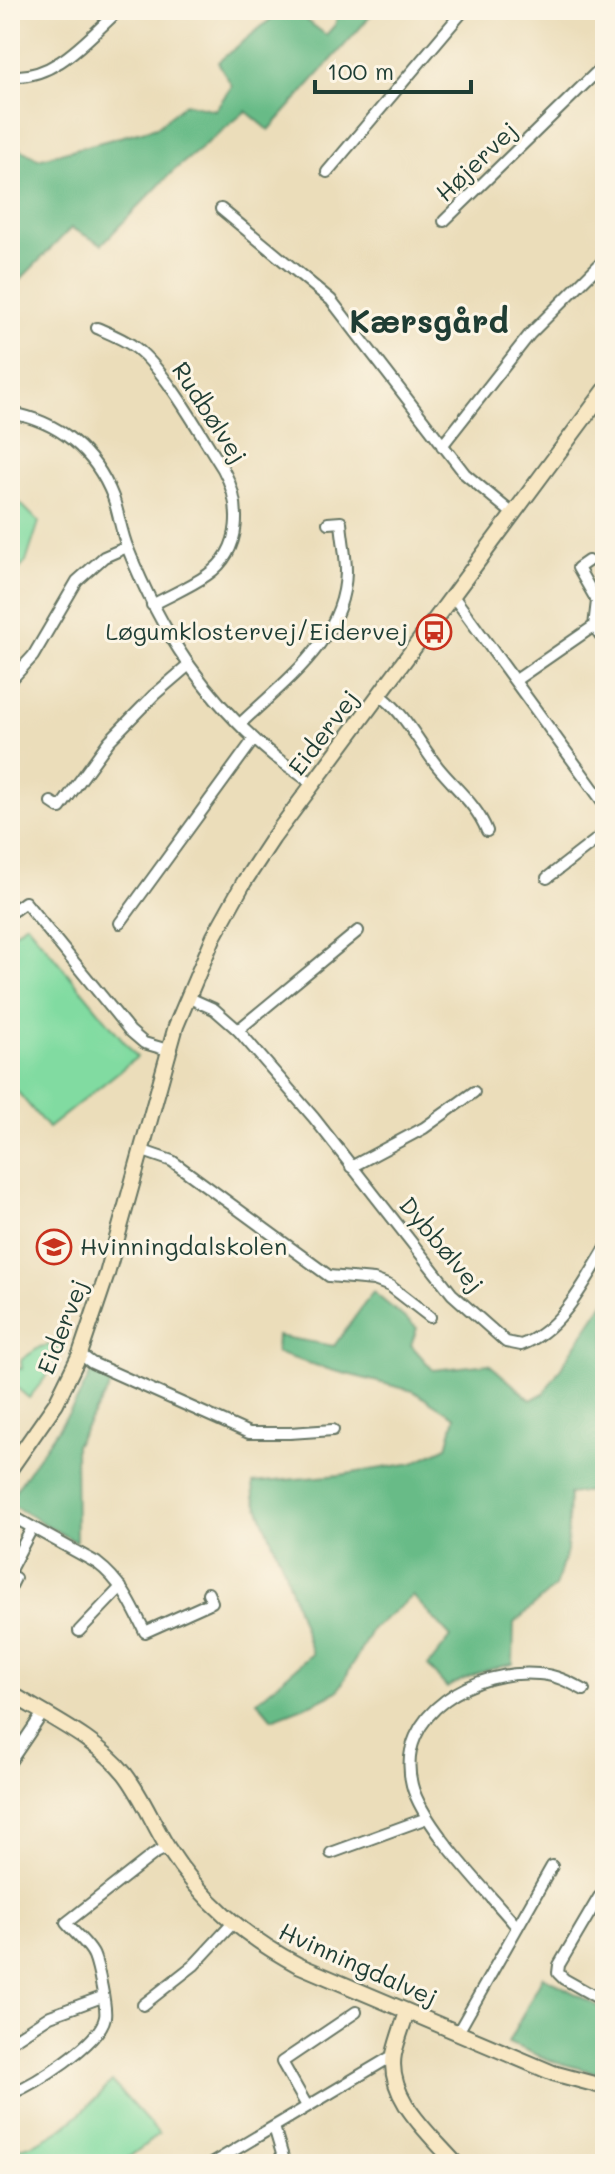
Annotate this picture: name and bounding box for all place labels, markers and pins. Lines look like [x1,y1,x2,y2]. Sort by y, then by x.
bus stop icon: Løgumklostervej/Eidervej [415,613,453,651]
place label: Løgumklostervej/Eidervej [106,615,408,646]
school or university icon: Hvinningdalskolen [35,1228,73,1266]
place label: Hvinningdalskolen [80,1230,287,1261]

